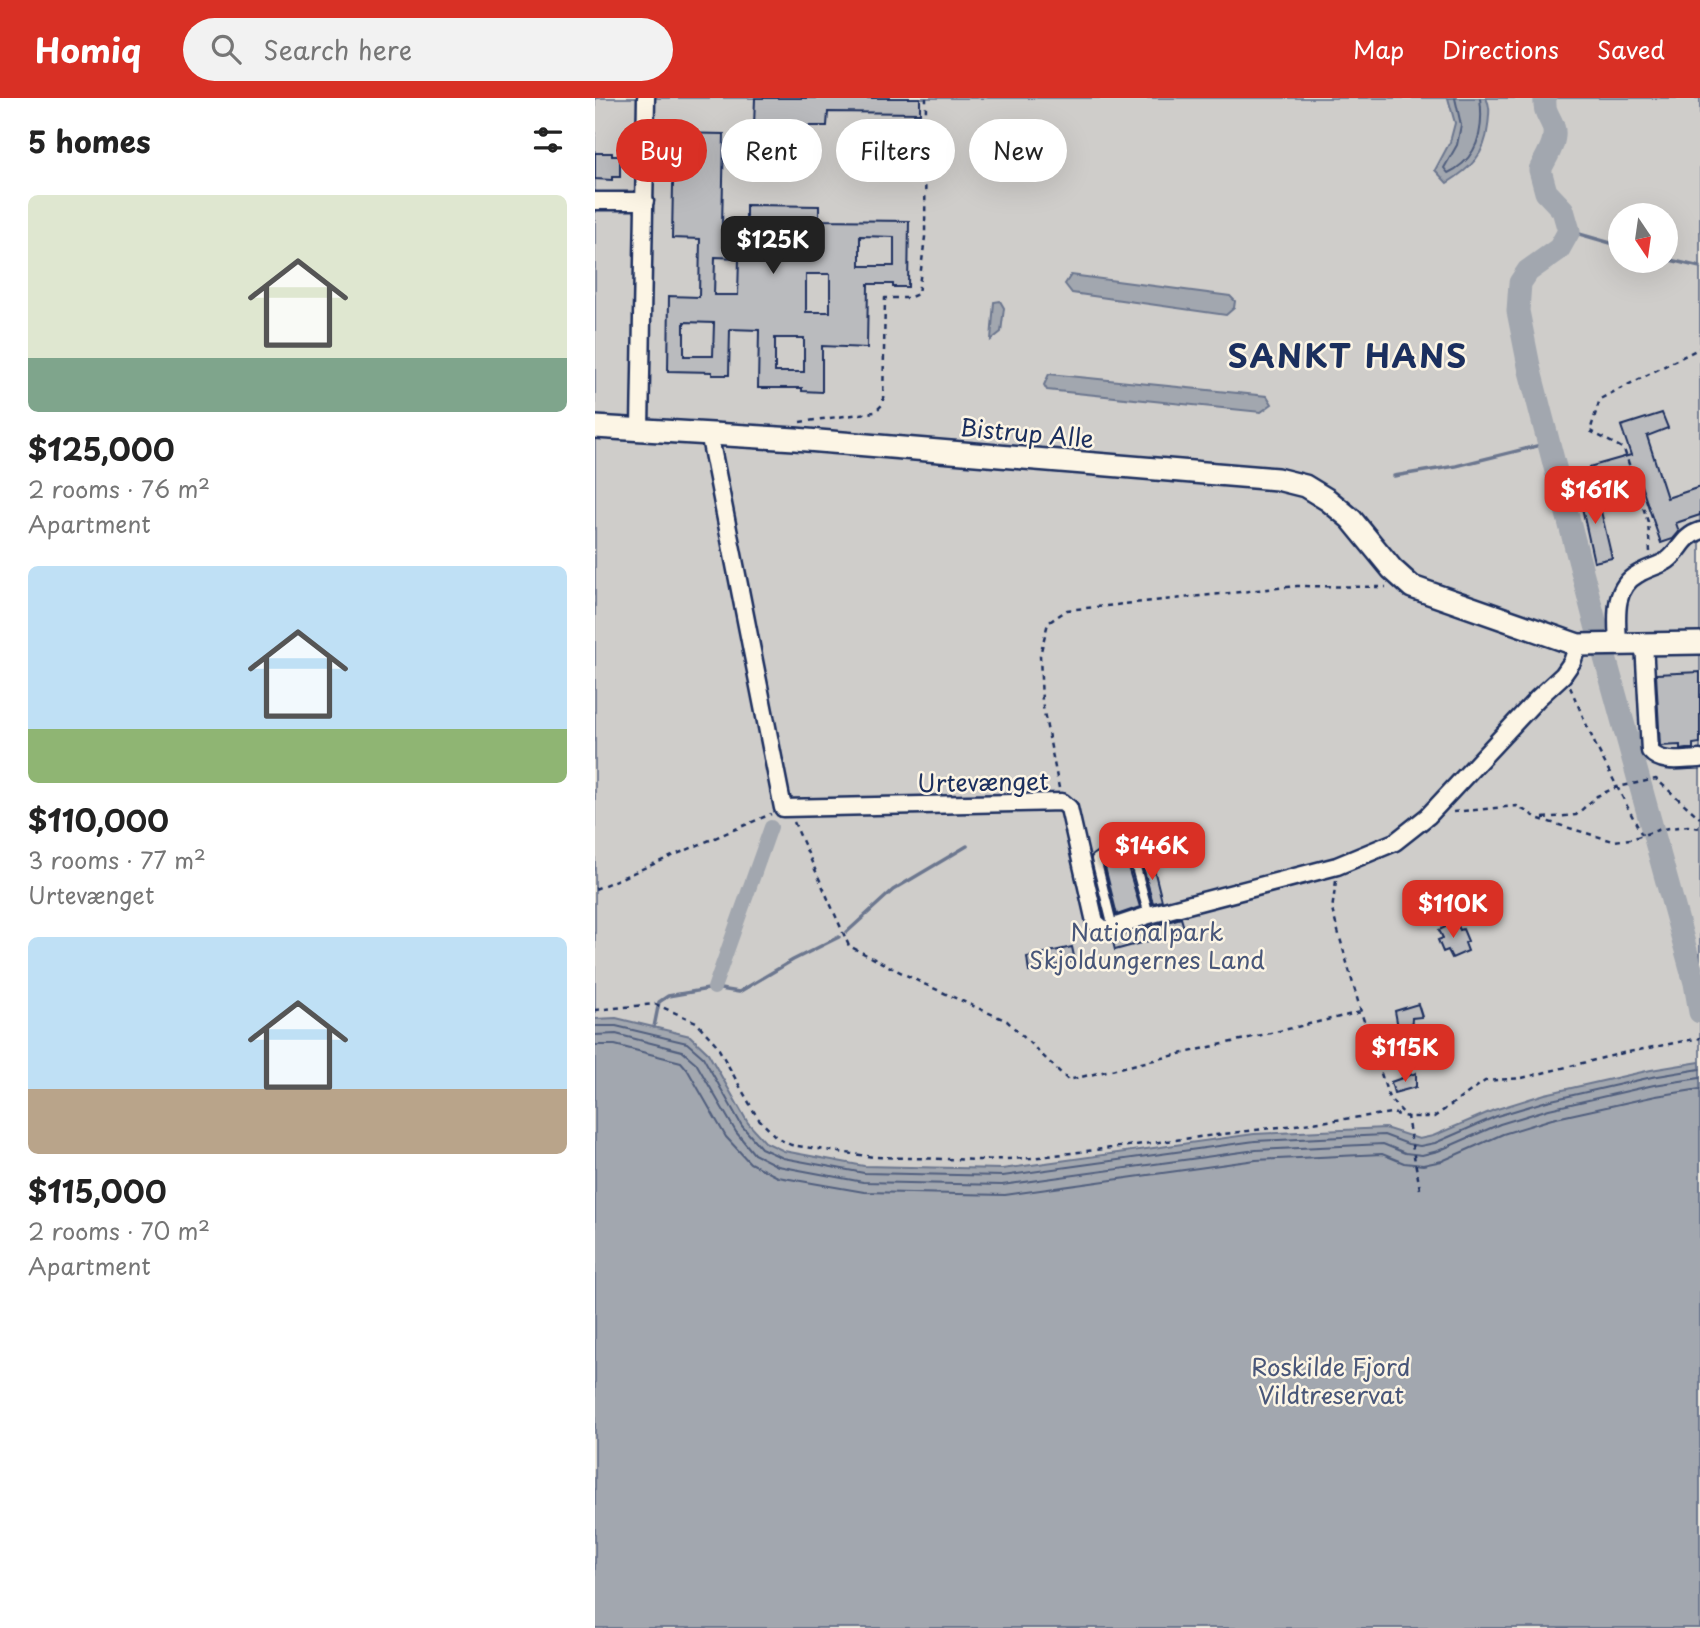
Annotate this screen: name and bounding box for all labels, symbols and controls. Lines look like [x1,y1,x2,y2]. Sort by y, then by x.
search box [183,18,673,81]
text: Homiq [35,24,141,74]
icon: search [207,30,245,68]
text: Search here [263,30,412,69]
text: Map [1353,31,1404,67]
text: Directions [1442,31,1559,67]
text: Saved [1597,31,1665,67]
text: 5 homes [28,118,151,163]
chip: Buy [616,119,707,182]
chip: Rent [721,119,822,182]
chip: Filters [836,119,955,182]
chip: New [969,119,1067,182]
icon: filters [529,121,567,159]
north arrow [1608,203,1678,273]
map controls [1608,203,1678,273]
pin: $125K [724,216,822,276]
text: $125K [737,221,809,256]
icon: home [235,240,361,366]
district label: SANKT HANS [1228,331,1468,379]
street label: Bistrup Alle [959,408,1095,456]
text: $125,000 [28,426,174,471]
pin: $161K [1546,466,1644,526]
text: 2 rooms · 76 m² [28,471,210,506]
text: $161K [1561,471,1629,506]
text: Apartment [28,506,151,541]
icon: home [235,611,361,737]
street label: Urtevænget [917,762,1049,800]
text: $110,000 [28,797,169,842]
pin: $146K [1103,822,1201,882]
text: $146K [1115,827,1189,862]
text: 3 rooms · 77 m² [28,842,206,877]
text: Urtevænget [28,877,154,912]
pin: $110K [1404,880,1502,940]
text: $110K [1418,885,1488,920]
park label: Nationalpark Skjoldungernes Land [1029,913,1265,977]
icon: home [235,982,361,1108]
pin: $115K [1356,1024,1454,1084]
text: $115K [1371,1029,1439,1064]
text: $115,000 [28,1168,167,1213]
text: 2 rooms · 70 m² [28,1213,210,1248]
text: Apartment [28,1248,151,1283]
park label: Roskilde Fjord Vildtreservat [1251,1348,1411,1412]

